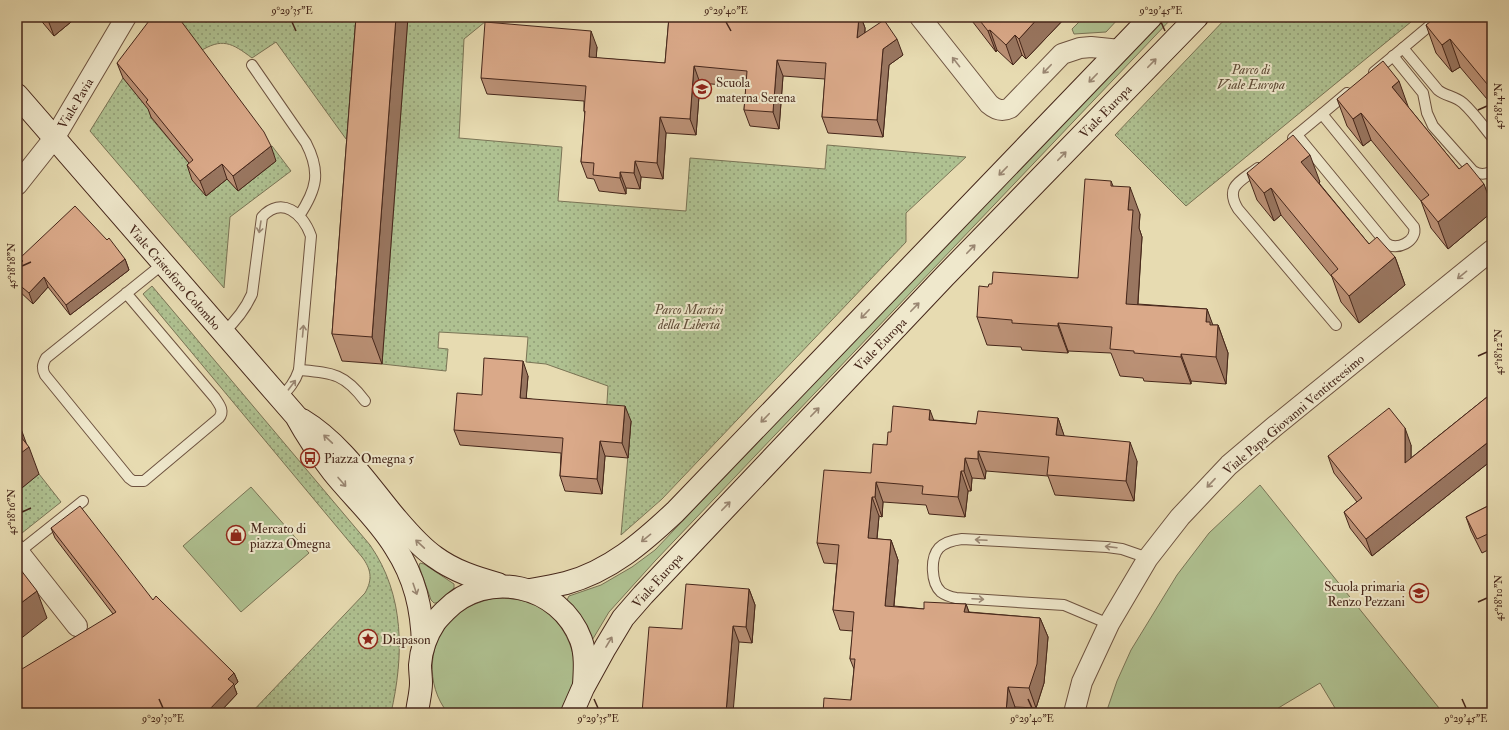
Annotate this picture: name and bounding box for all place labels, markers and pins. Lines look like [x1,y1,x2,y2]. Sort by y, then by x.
place label: Scuola materna Serena [716,75,796,106]
school or university icon: Scuola materna Serena [691,78,713,100]
bus stop icon: Piazza Omegna 5 [299,447,321,469]
place label: Piazza Omegna 5 [324,451,414,467]
place label: Mercato di piazza Omegna [249,521,331,553]
shop icon: Mercato di piazza Omegna [225,524,247,546]
place label: Scuola primaria Renzo Pezzani [1324,579,1406,610]
school or university icon: Scuola primaria Renzo Pezzani [1408,582,1430,604]
place icon: Diapason [357,628,379,650]
place label: Diapason [382,632,431,649]

